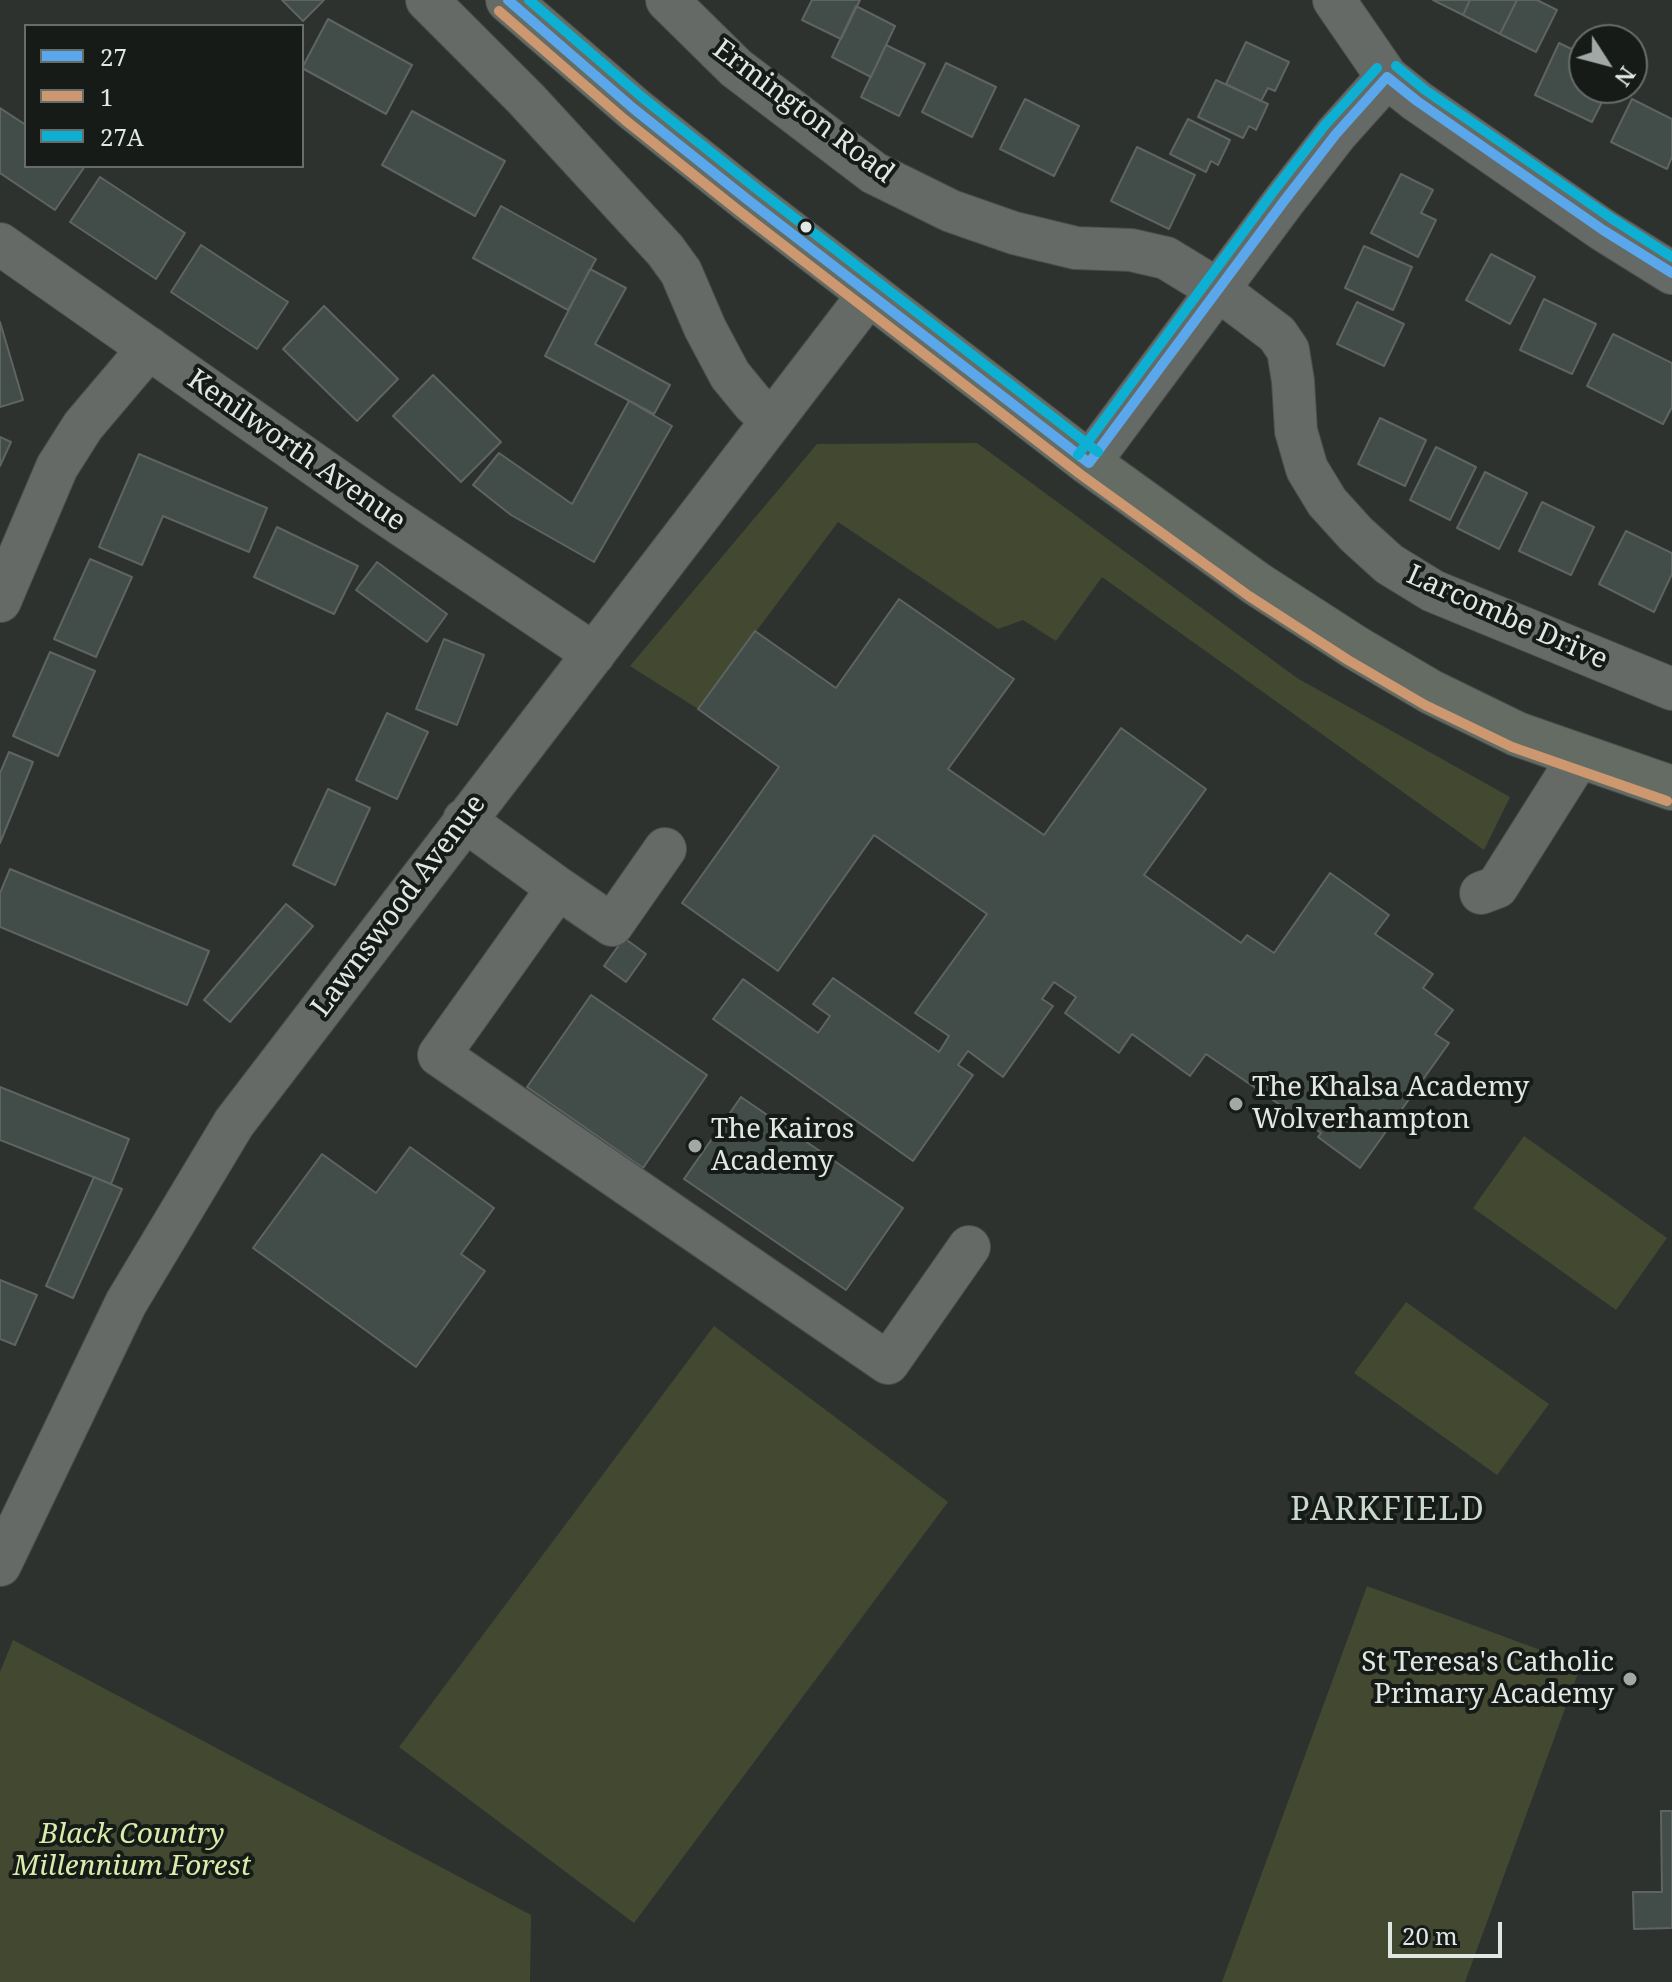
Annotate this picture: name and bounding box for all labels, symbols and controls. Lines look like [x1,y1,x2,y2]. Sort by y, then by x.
legend [24,24,304,168]
north arrow [1568,24,1648,104]
street label: Ermington Road [706,33,900,191]
text: 27 [100,40,127,73]
text: N [1609,61,1643,93]
text: 1 [100,80,113,113]
text: 27A [100,120,144,153]
unlabelled marker [798,219,814,235]
street label: Kenilworth Avenue [181,363,411,539]
street label: Larcombe Drive [1402,559,1612,677]
street label: Lawnswood Avenue [305,788,493,1024]
place label: The Khalsa Academy Wolverhampton [1252,1071,1529,1137]
marker: The Khalsa Academy Wolverhampton [1227,1095,1245,1113]
place label: The Kairos Academy [711,1113,854,1179]
marker: The Kairos Academy [686,1137,704,1155]
district label: PARKFIELD [1290,1492,1486,1530]
place label: St Teresa's Catholic Primary Academy [1361,1646,1614,1712]
marker: St Teresa's Catholic Primary Academy [1621,1670,1639,1688]
park label: Black Country Millennium Forest [13,1818,251,1884]
scale bar [1392,1906,1506,1956]
text: 20 m [1402,1919,1458,1952]

